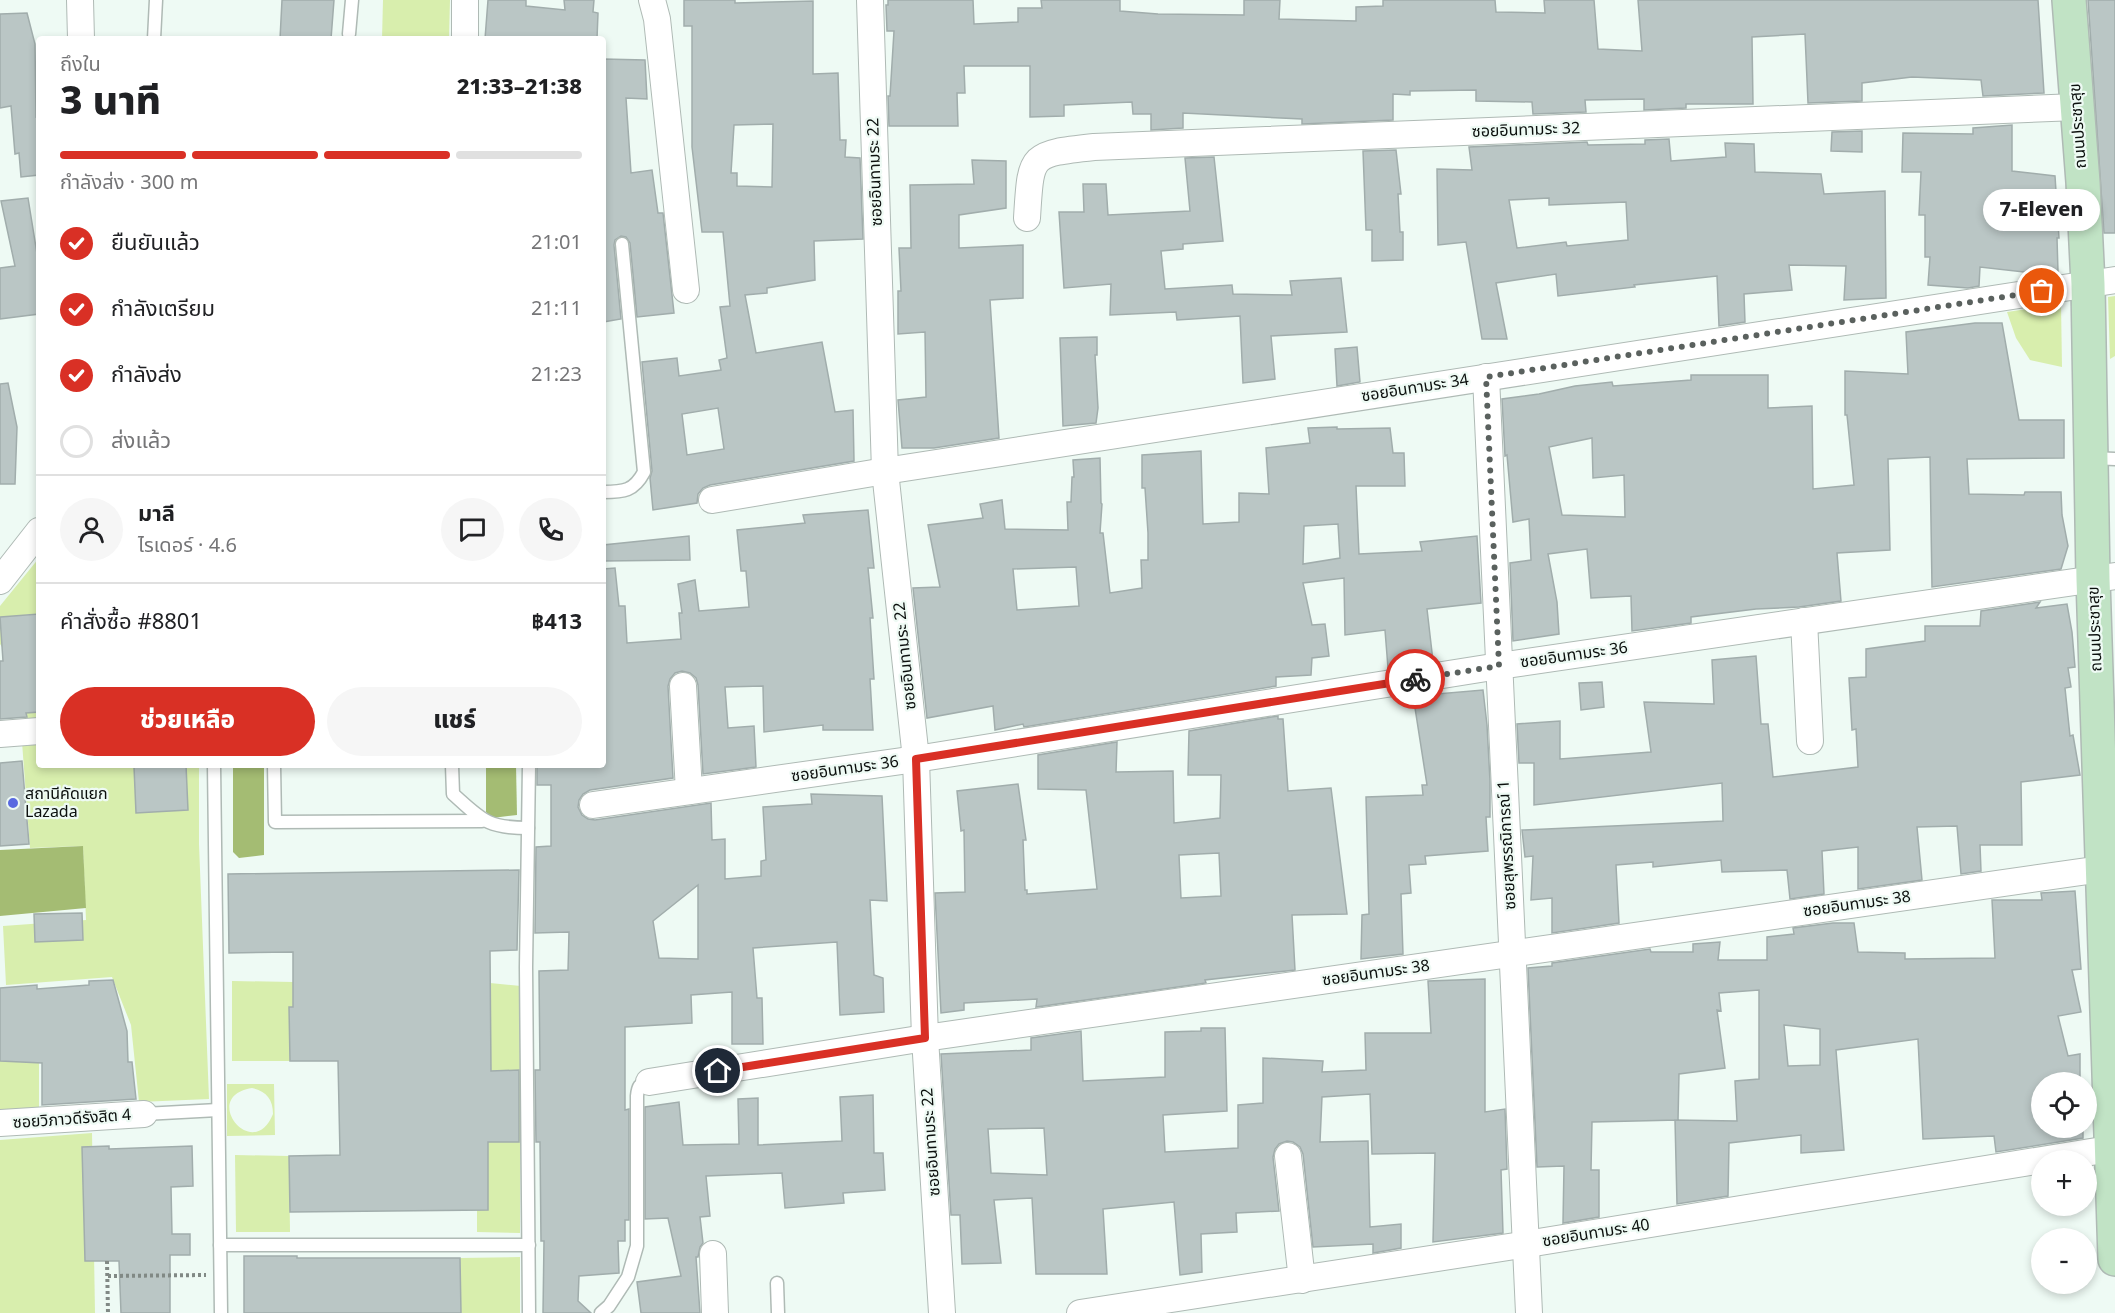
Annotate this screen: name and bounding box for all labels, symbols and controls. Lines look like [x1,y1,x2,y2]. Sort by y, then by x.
text: ถึงใน [60,50,101,80]
text: 21:33–21:38 [457,71,582,104]
text: 3 นาที [60,73,161,132]
street label: ถนนประชาสุข [2063,83,2093,169]
street label: ซอยอินทามระ 32 [1471,116,1581,144]
street label: ซอยอินทามระ 22 [861,117,889,227]
text: กำลังส่ง · 300 m [60,168,198,198]
callout: 7-Eleven [1984,189,2100,231]
text: 7-Eleven [1999,195,2084,225]
icon: check [60,227,93,260]
text: ยืนยันแล้ว [111,227,200,260]
text: 21:01 [531,228,582,258]
pin [2016,265,2067,316]
icon: bag [2025,274,2058,307]
icon: check [60,293,93,326]
text: กำลังเตรียม [111,293,215,326]
text: 21:11 [531,294,582,324]
icon: check [60,359,93,392]
text: กำลังส่ง [111,359,182,392]
text: 21:23 [531,360,582,390]
street label: ซอยอินทามระ 34 [1360,368,1470,408]
text: ส่งแล้ว [111,425,171,458]
button: person [60,498,123,561]
text: มาลี [138,498,175,531]
button: chat [441,498,504,561]
button: phone [519,498,582,561]
text: ไรเดอร์ · 4.6 [138,531,237,561]
street label: ถนนประชาสุข [2082,586,2108,672]
street label: ซอยอินทามระ 22 [887,601,923,711]
text: คำสั่งซื้อ #8801 [60,606,202,639]
text: ฿413 [531,606,582,639]
street label: ซอยอินทามระ 36 [1519,636,1629,674]
courier [1385,649,1445,709]
icon: bike [1399,663,1432,696]
button: ช่วยเหลือ [60,687,315,756]
button: แชร์ [327,687,582,756]
street label: ซอยอินทามระ 36 [790,750,900,788]
street label: ซอยสุพรรณิการณ์ 1 [1492,780,1522,910]
place label: สถานีคัดแยก Lazada [25,782,107,824]
marker: สถานีคัดแยก Lazada [6,796,20,810]
street label: ซอยอินทามระ 38 [1802,885,1912,923]
street label: ซอยอินทามระ 38 [1321,954,1431,992]
pin [692,1045,743,1096]
icon: home [701,1054,734,1087]
map controls [2031,1072,2097,1294]
button: locate [2031,1072,2097,1138]
street label: ซอยอินทามระ 22 [915,1087,947,1197]
street label: ซอยวิภาวดีรังสิต 4 [12,1103,132,1135]
button: + [2031,1150,2097,1216]
street label: ซอยอินทามระ 40 [1541,1213,1651,1253]
button: − [2031,1228,2097,1294]

